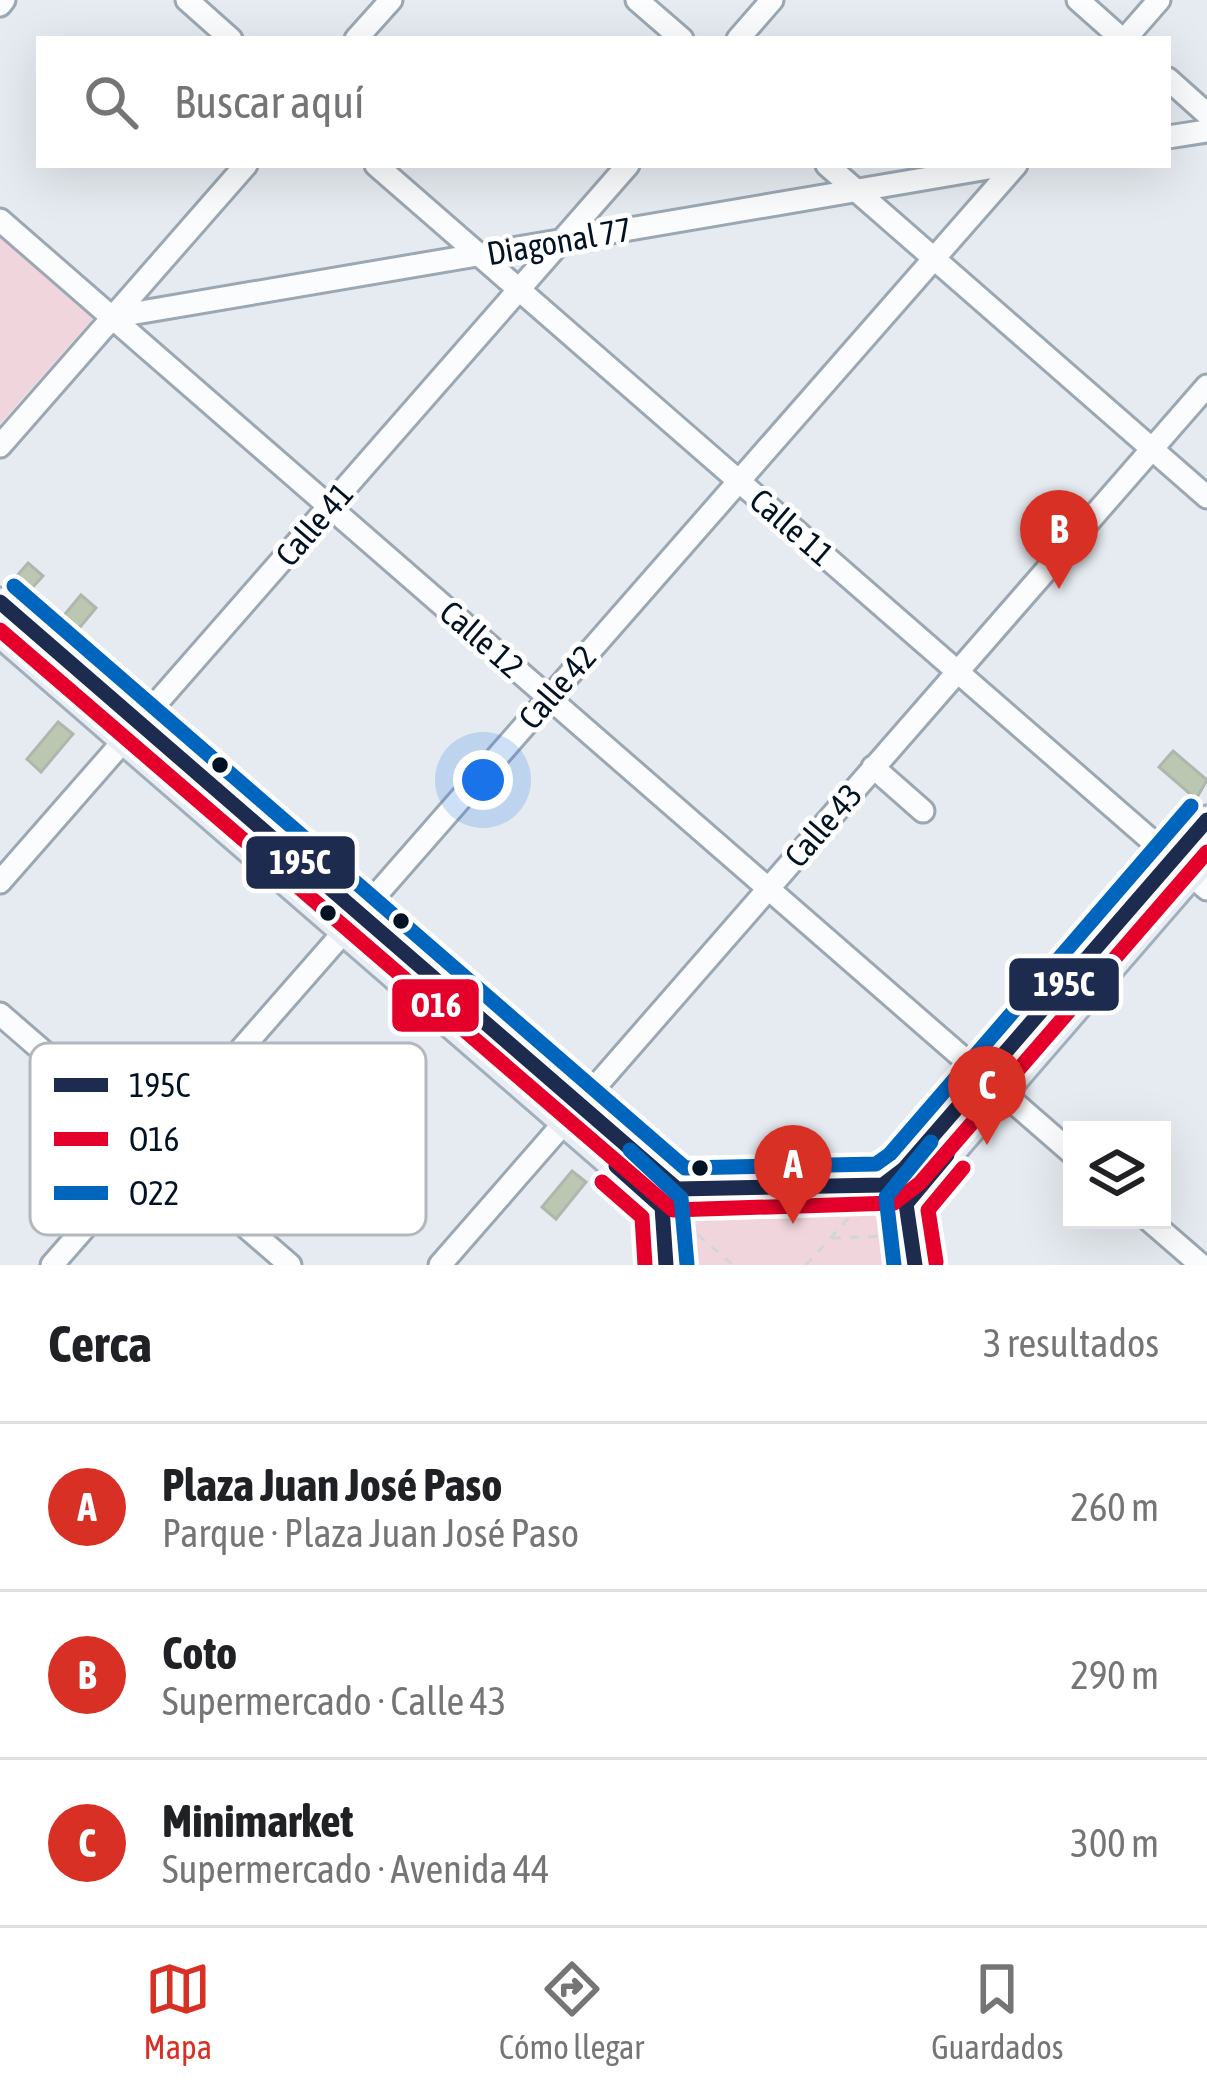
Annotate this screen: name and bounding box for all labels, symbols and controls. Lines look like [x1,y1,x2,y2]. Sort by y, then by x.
search box [36,36,1171,168]
icon: search [78,69,144,135]
text: Buscar aquí [174,76,364,128]
street label: Diagonal 77 [484,210,634,272]
street label: Calle 41 [268,475,360,573]
street label: Calle 11 [743,481,841,573]
pin: B [1020,490,1098,589]
street label: Calle 12 [433,593,531,685]
street label: Calle 42 [511,638,603,736]
your location [453,750,513,810]
unlabelled marker [209,754,231,776]
street label: Calle 43 [777,776,869,874]
line badge: 195C [244,834,357,891]
text: 195C [269,843,331,881]
unlabelled marker [317,902,339,924]
unlabelled marker [390,910,412,932]
line badge: 195C [1007,956,1121,1013]
text: 195C [1033,965,1095,1003]
line badge: O16 [390,977,481,1034]
text: O16 [411,986,461,1024]
legend [30,1043,426,1235]
pin: C [948,1046,1026,1145]
text: 195C [129,1066,191,1104]
text: O16 [129,1120,179,1158]
map controls [1063,1121,1171,1229]
button: layers [1063,1121,1171,1229]
pin: A [754,1125,832,1224]
unlabelled marker [689,1157,711,1179]
text: O22 [129,1174,179,1212]
text: Cerca [48,1314,152,1373]
text: 3 resultados [983,1321,1159,1365]
text: Plaza Juan José Paso [162,1459,502,1511]
text: A [77,1485,97,1529]
text: 260 m [1071,1485,1159,1529]
text: Parque · Plaza Juan José Paso [162,1511,579,1555]
text: Coto [162,1627,237,1679]
text: B [78,1653,96,1697]
text: 290 m [1071,1653,1159,1697]
text: Supermercado · Calle 43 [162,1679,506,1723]
text: Minimarket [162,1795,354,1847]
text: C [78,1821,96,1865]
text: 300 m [1071,1821,1159,1865]
text: Supermercado · Avenida 44 [162,1847,550,1891]
tab: Mapa [144,1956,212,2066]
tab: Cómo llegar [499,1956,644,2066]
tab: Guardados [931,1956,1063,2066]

